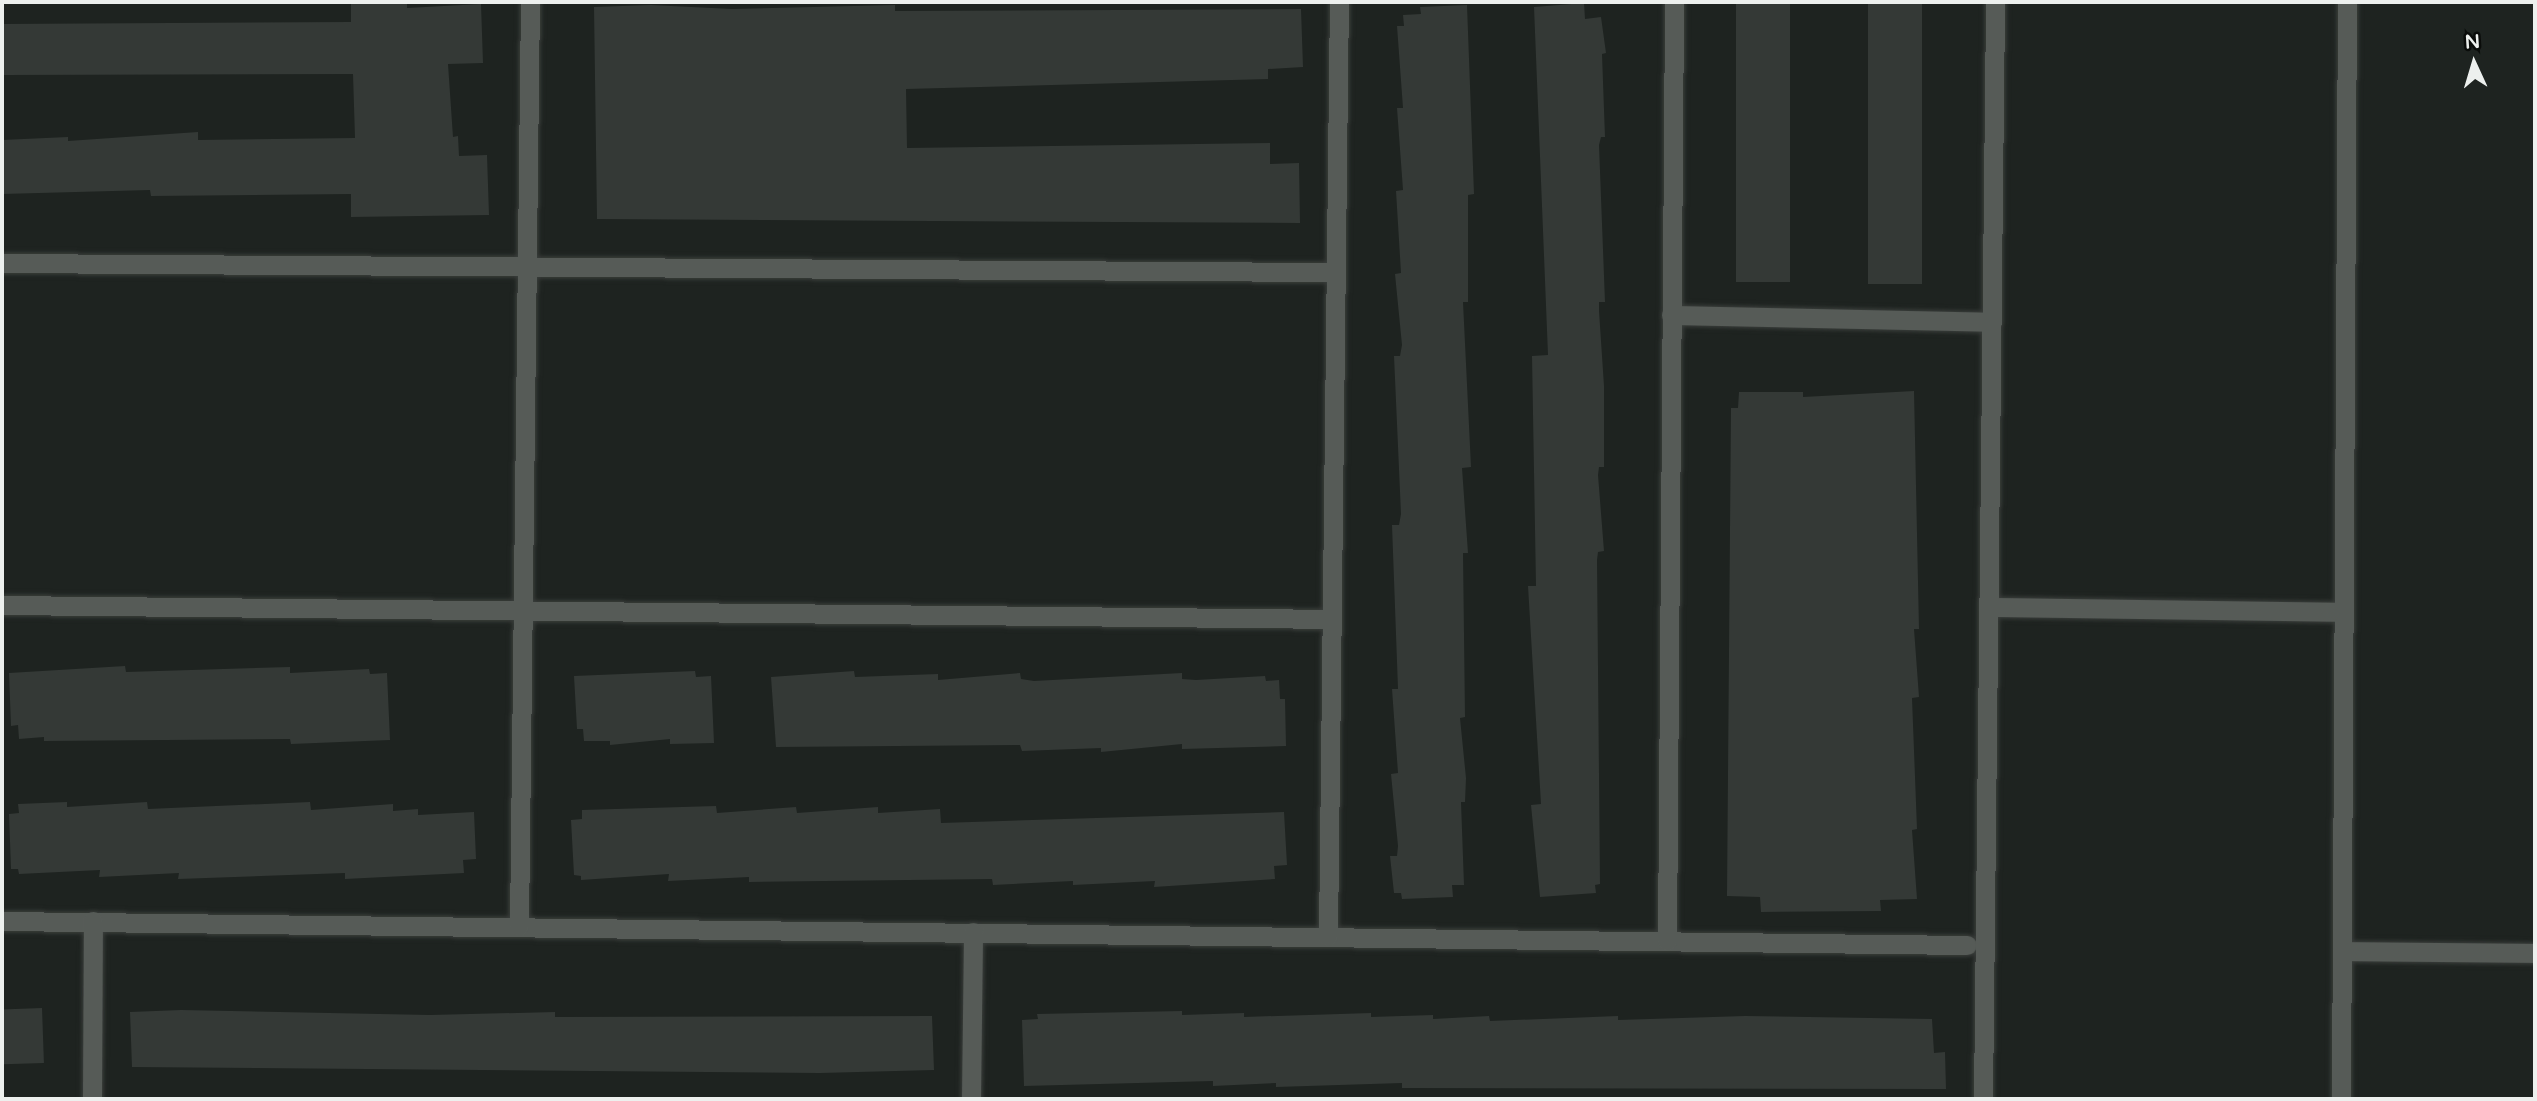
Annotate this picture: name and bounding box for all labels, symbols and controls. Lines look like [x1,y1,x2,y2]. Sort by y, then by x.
north arrow [2439,28,2509,98]
text: N [2464,31,2481,54]

